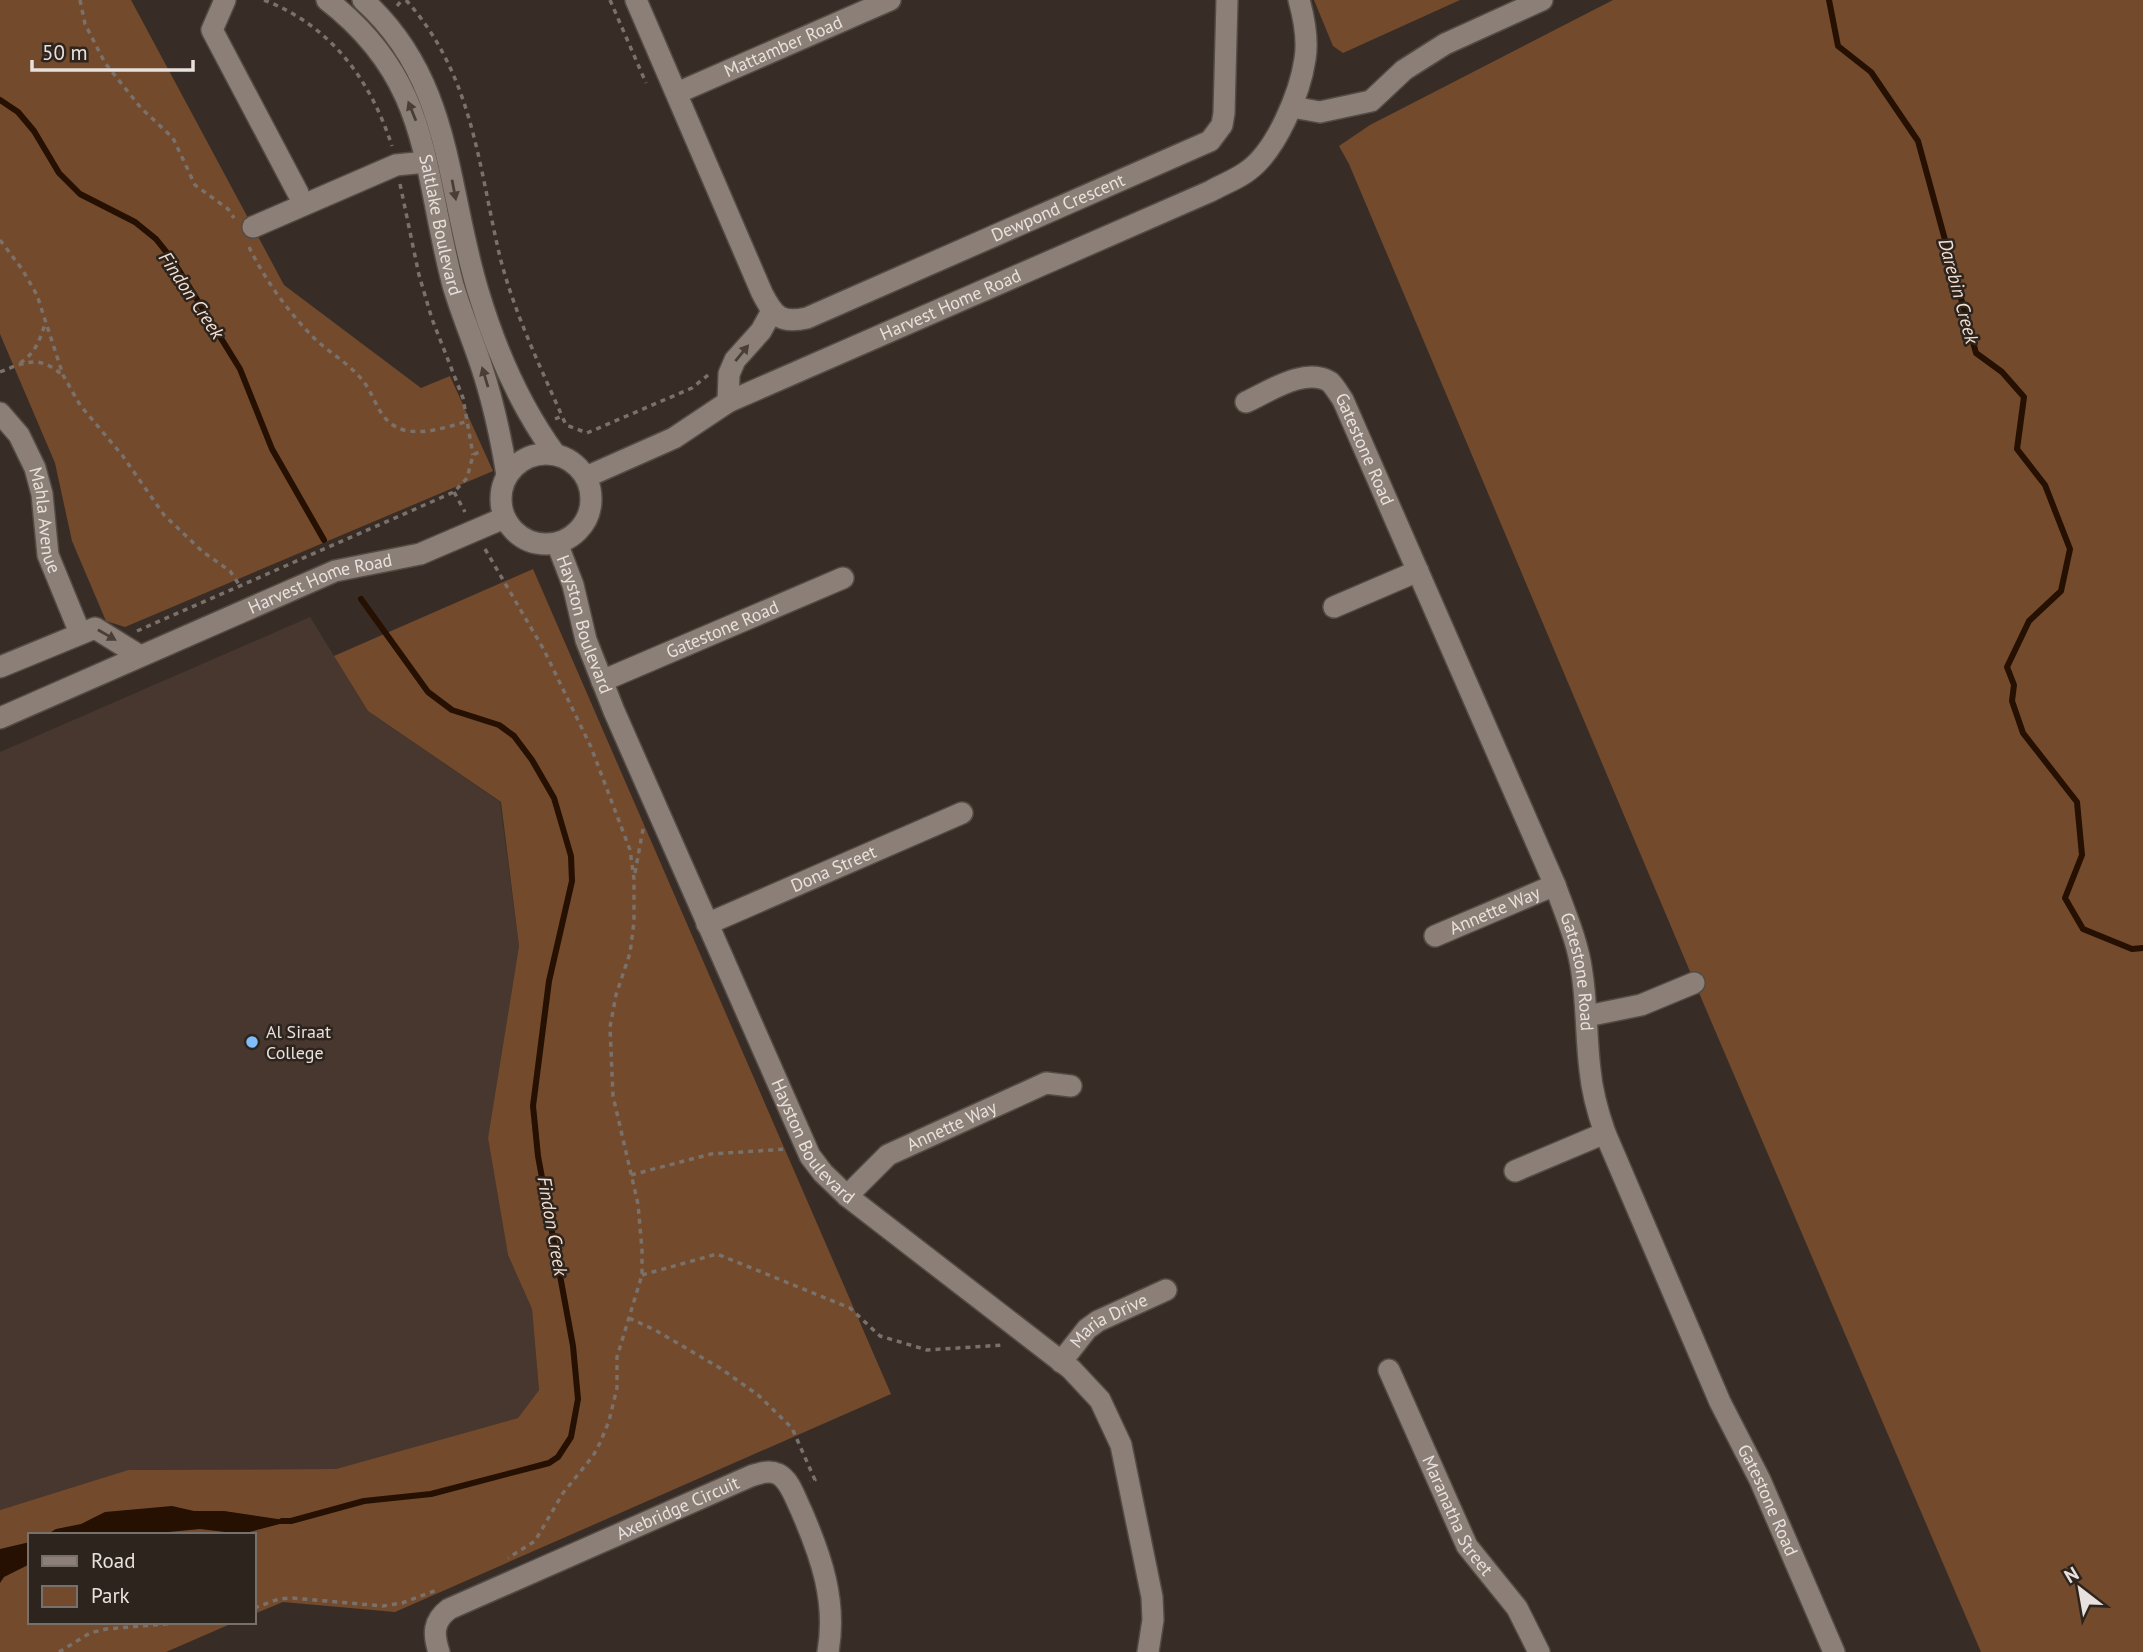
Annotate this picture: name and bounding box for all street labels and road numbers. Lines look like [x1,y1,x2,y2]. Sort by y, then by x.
street label: Mattamber Road [720,10,846,82]
street label: Saltlake Boulevard [414,152,468,298]
street label: Dewpond Crescent [987,168,1128,247]
street label: Harvest Home Road [876,263,1024,345]
street label: Gatestone Road [1330,388,1400,509]
street label: Mahla Avenue [24,464,66,577]
street label: Harvest Home Road [244,548,394,619]
street label: Hayston Boulevard [552,552,618,697]
street label: Gatestone Road [663,595,782,663]
street label: Dona Street [787,840,880,897]
street label: Annette Way [1446,880,1544,940]
street label: Gatestone Road [1555,909,1599,1032]
street label: Hayston Boulevard [766,1075,860,1209]
street label: Annette Way [903,1095,1001,1156]
street label: Maria Drive [1064,1288,1151,1352]
street label: Gatestone Road [1733,1440,1803,1559]
street label: Maranatha Street [1417,1452,1498,1580]
street label: Axebridge Circuit [612,1471,743,1545]

